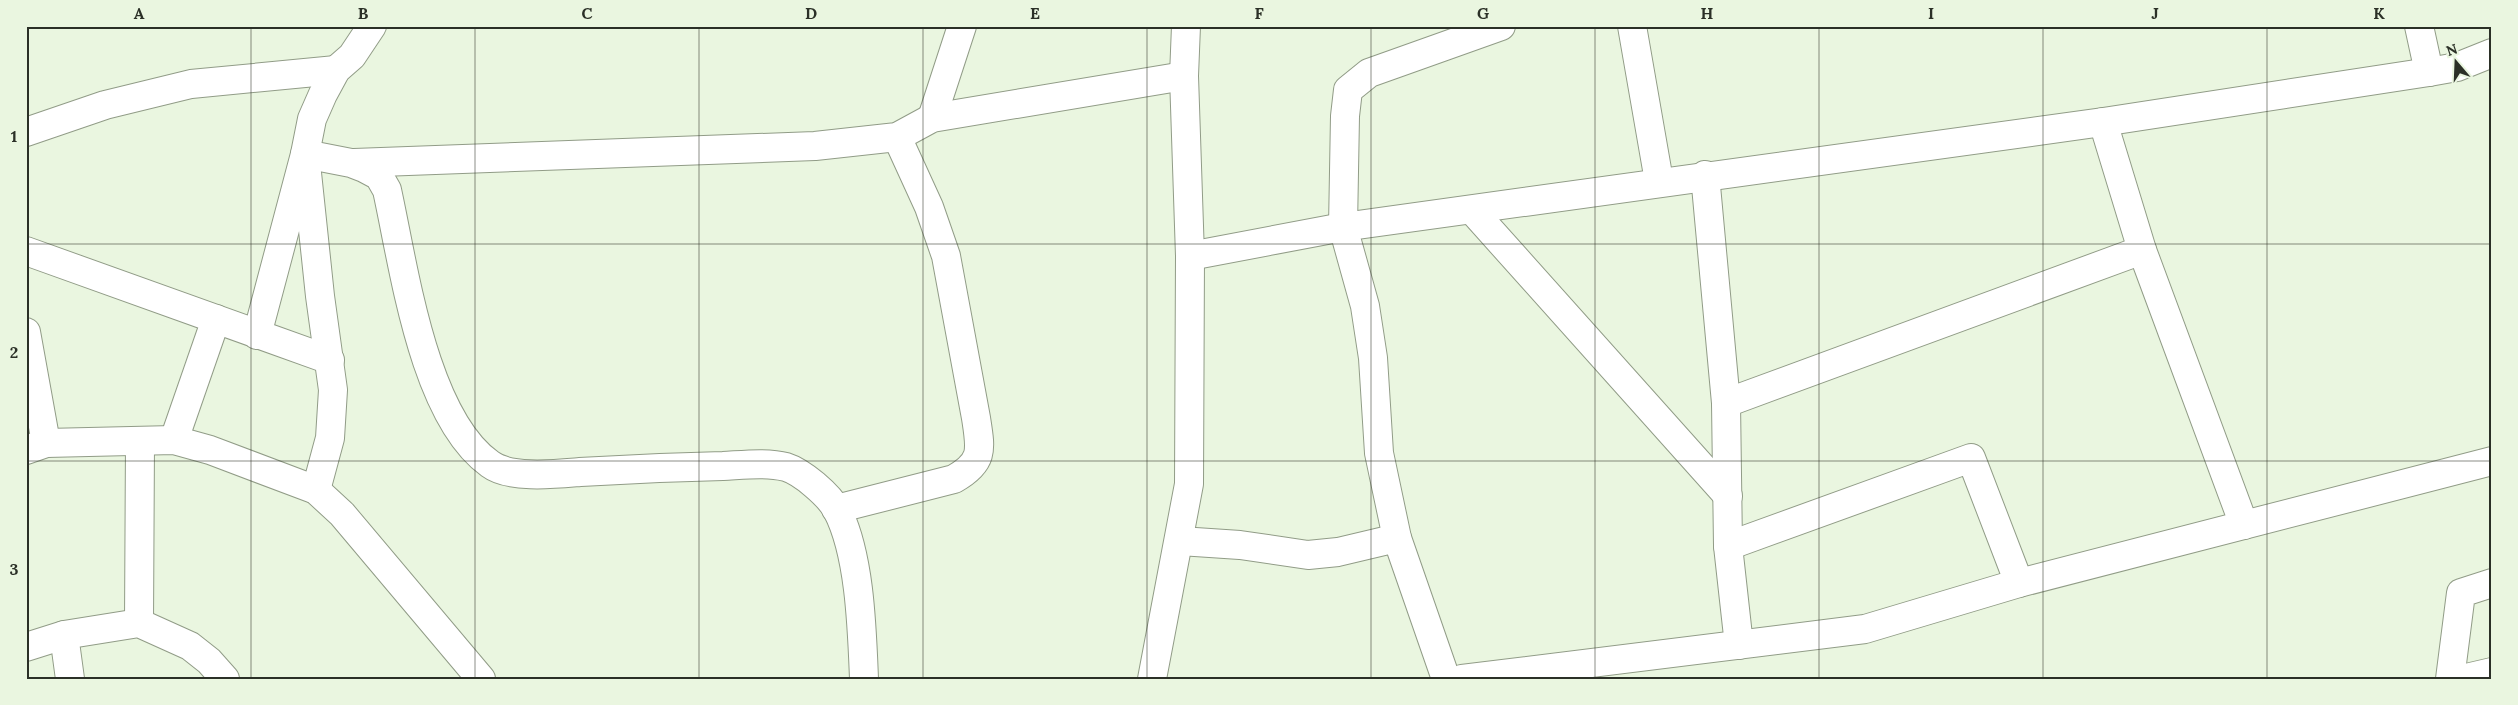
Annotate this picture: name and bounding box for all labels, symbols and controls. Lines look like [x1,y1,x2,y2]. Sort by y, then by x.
text: A [134,3,145,23]
text: B [358,3,369,23]
text: C [581,3,593,23]
text: D [805,3,817,23]
text: E [1030,3,1040,23]
text: F [1254,3,1264,23]
text: G [1477,3,1489,23]
text: H [1701,3,1714,23]
text: I [1928,3,1934,23]
text: J [2151,3,2159,23]
text: K [2373,3,2385,23]
north arrow [2430,38,2480,88]
text: N [2444,39,2460,60]
text: 1 [11,126,17,146]
text: 2 [10,342,18,362]
text: 3 [10,559,19,579]

